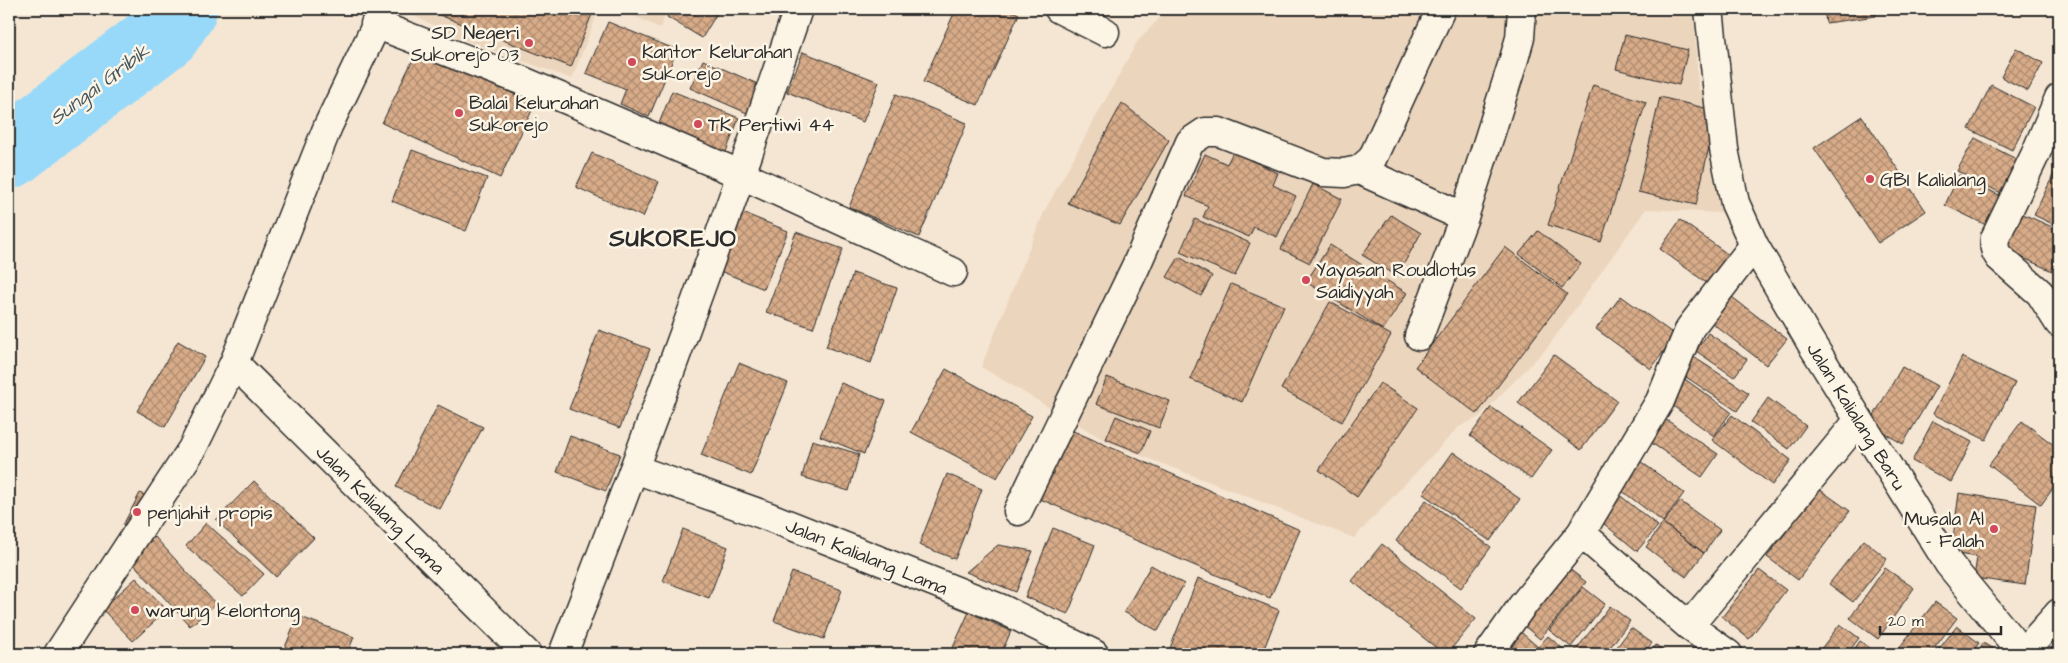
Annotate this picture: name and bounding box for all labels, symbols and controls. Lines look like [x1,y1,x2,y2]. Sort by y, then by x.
place label: SD Negeri Sukorejo 03 [411,20,519,69]
water label: Sungai Gribik [44,37,157,133]
marker: SD Negeri Sukorejo 03 [523,37,535,49]
place label: Kantor Kelurahan Sukorejo [642,39,792,88]
marker: Kantor Kelurahan Sukorejo [626,56,638,68]
place label: Balai Kelurahan Sukorejo [469,90,598,139]
marker: Balai Kelurahan Sukorejo [453,107,465,119]
place label: TK Pertiwi 44 [708,112,834,139]
marker: TK Pertiwi 44 [692,118,704,130]
place label: GBI Kalialang [1880,167,1986,195]
marker: GBI Kalialang [1864,173,1876,185]
district label: SUKOREJO [608,222,737,256]
place label: Yayasan Roudlotus Saidiyyah [1316,257,1476,307]
marker: Yayasan Roudlotus Saidiyyah [1300,274,1312,286]
street label: Jalan Kalialang Baru [1799,338,1912,496]
street label: Jalan Kalialang Lama [309,439,451,582]
place label: penjahit propis [147,500,273,527]
marker: penjahit propis [131,506,143,518]
place label: Musala Al - Falah [1904,506,1985,555]
street label: Jalan Kalialang Lama [781,512,952,603]
marker: Musala Al - Falah [1988,523,2000,535]
place label: warung kelontong [145,598,300,626]
scale bar [1880,603,2002,635]
marker: warung kelontong [129,604,141,616]
text: 20 m [1888,611,1924,632]

